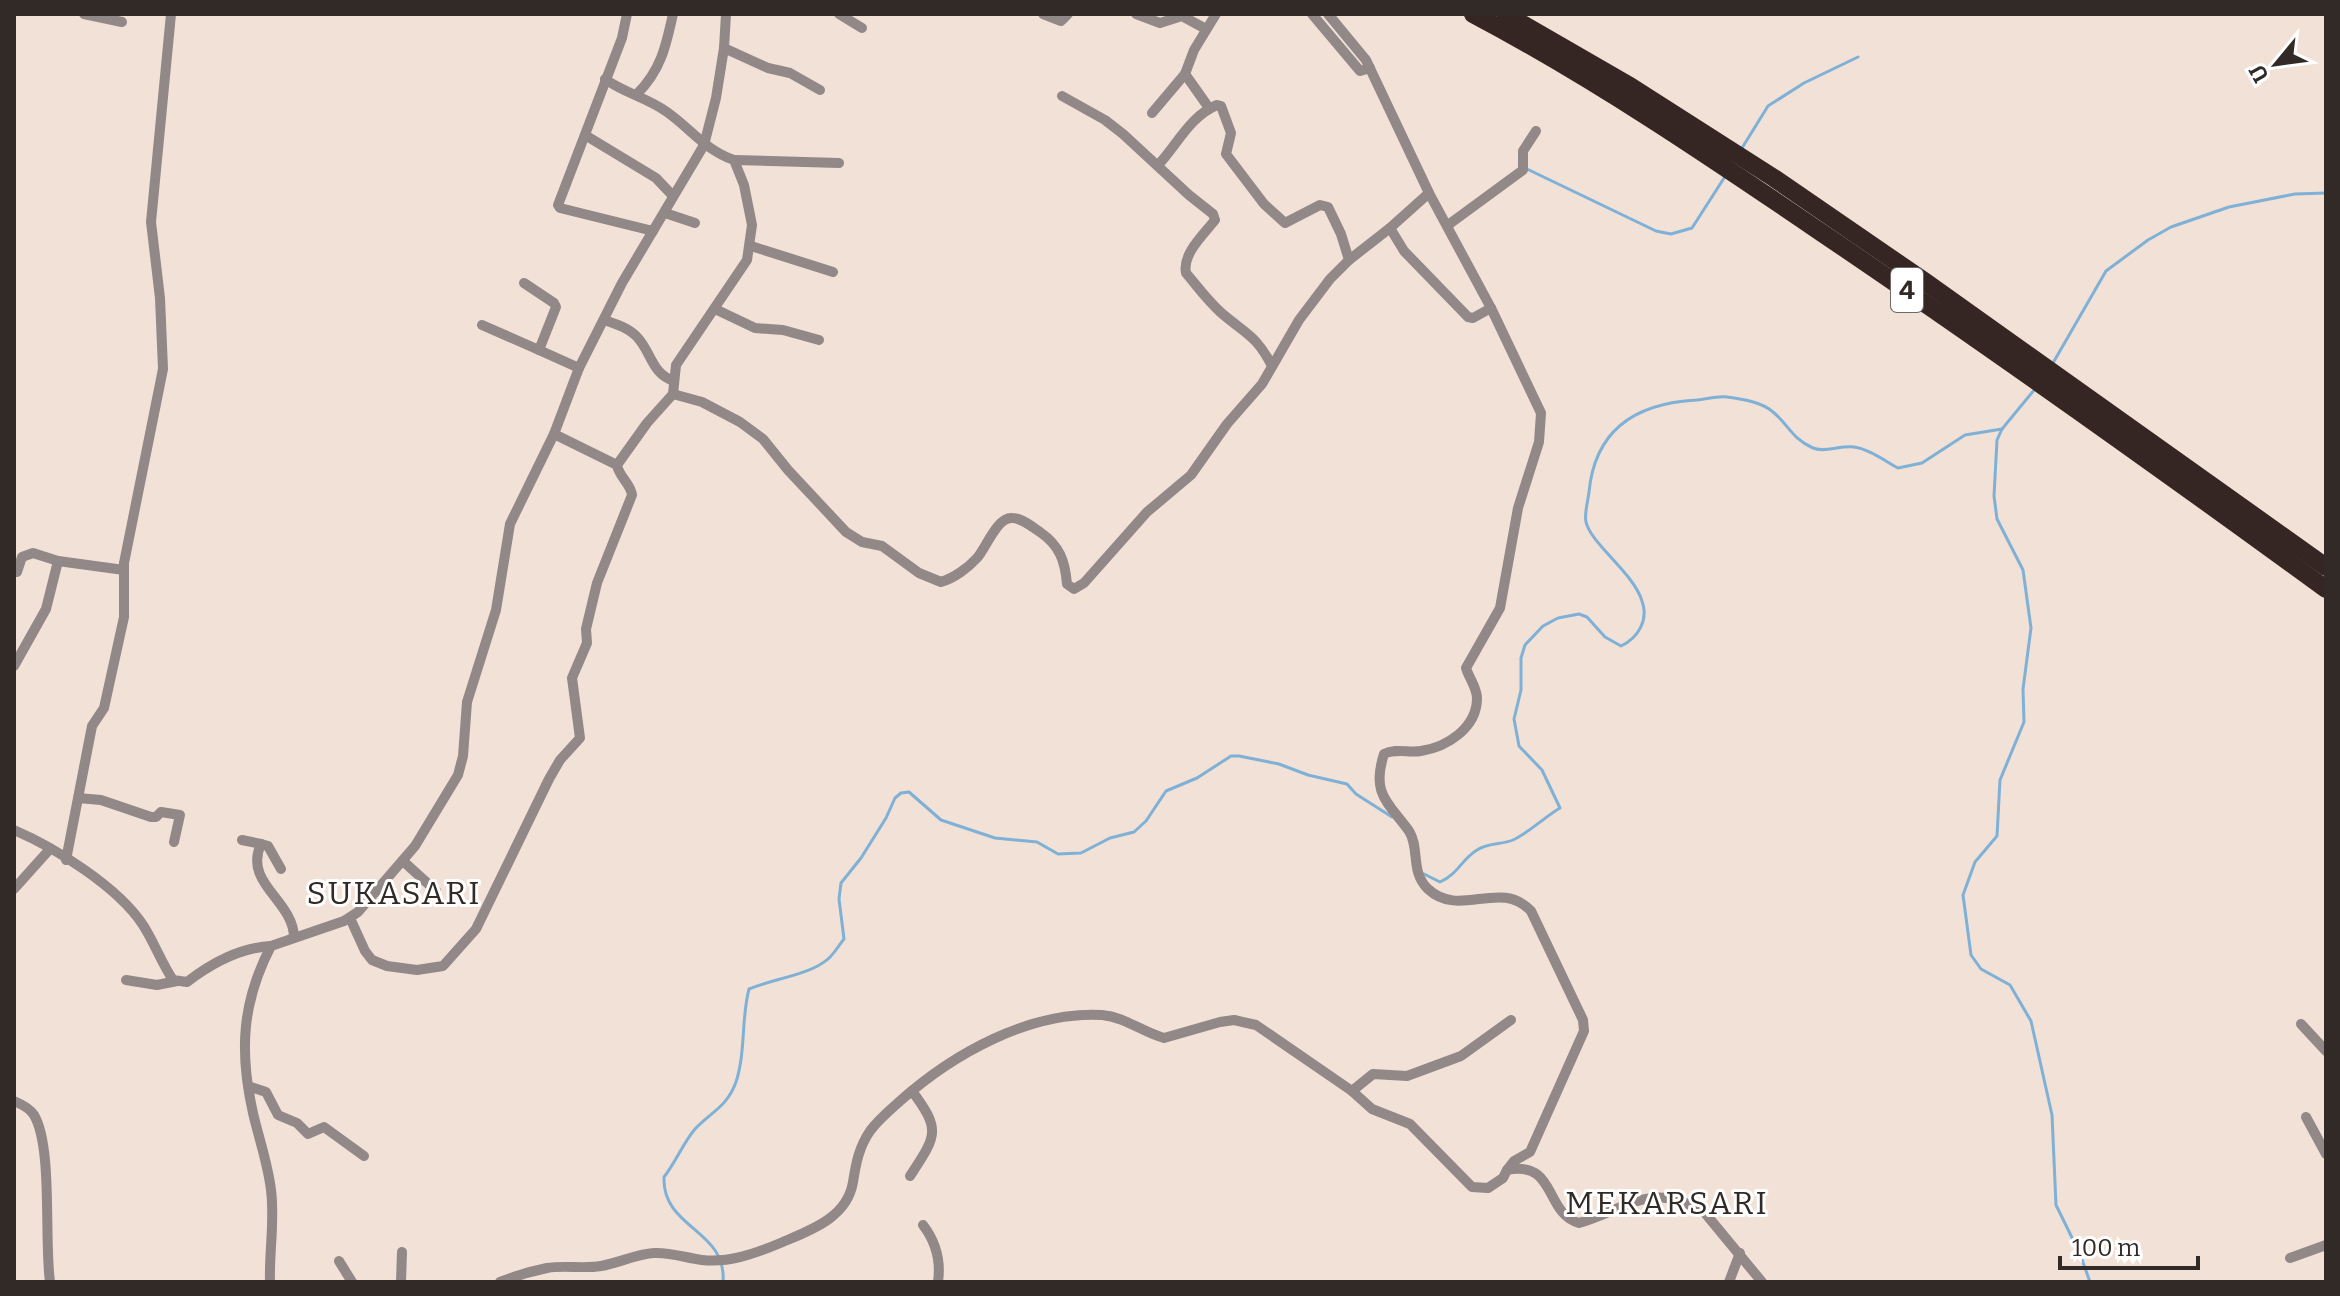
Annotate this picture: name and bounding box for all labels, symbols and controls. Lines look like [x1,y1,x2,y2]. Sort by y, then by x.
north arrow [2236,24,2316,104]
text: U [2243,60,2275,87]
road number: 4 [1891,268,1923,312]
district label: SUKASARI [307,874,481,912]
district label: MEKARSARI [1565,1184,1769,1222]
scale bar [2060,1220,2198,1270]
text: 100 m [2072,1234,2140,1262]

